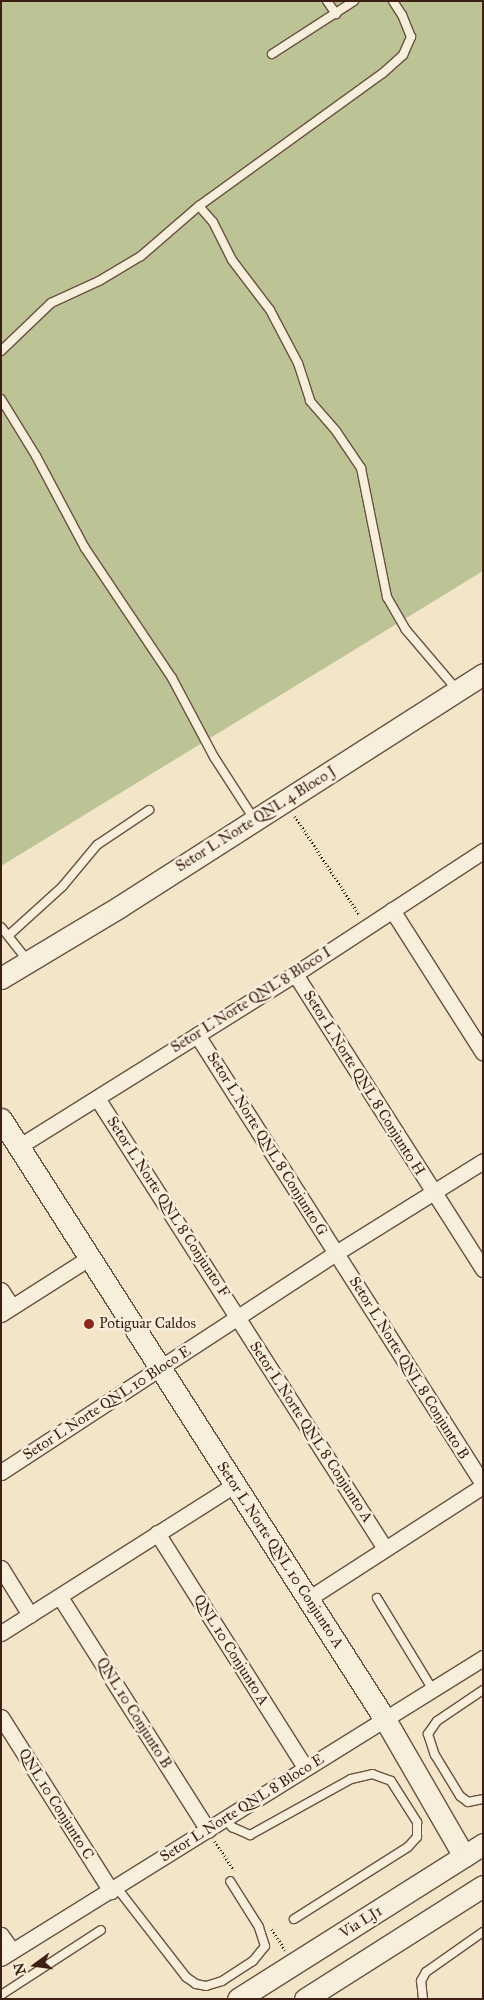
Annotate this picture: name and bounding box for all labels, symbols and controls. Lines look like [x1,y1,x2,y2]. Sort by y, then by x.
street label: Setor L Norte QNL 4 Bloco J [173,762,339,876]
street label: Setor L Norte QNL 8 Bloco I [168,943,334,1057]
street label: Setor L Norte QNL 8 Conjunto H [299,987,429,1179]
street label: Setor L Norte QNL 8 Conjunto G [203,1049,331,1239]
street label: Setor L Norte QNL 8 Conjunto F [103,1113,233,1301]
street label: Setor L Norte QNL 8 Conjunto B [345,1273,473,1463]
place label: Potiguar Caldos [99,1315,196,1333]
marker: Potiguar Caldos [83,1318,95,1330]
street label: Setor L Norte QNL 8 Conjunto A [246,1338,376,1526]
street label: Setor L Norte QNL 10 Bloco E [20,1342,194,1464]
street label: Setor L Norte QNL 10 Conjunto A [213,1458,347,1652]
street label: QNL 10 Conjunto A [190,1591,272,1709]
street label: QNL 10 Conjunto B [93,1654,175,1772]
street label: QNL 10 Conjunto C [15,1745,97,1863]
street label: Setor L Norte QNL 8 Bloco E [157,1750,327,1866]
street label: Via LJ1 [336,1902,386,1942]
north arrow [10,1940,60,1990]
text: N [10,1961,30,1977]

